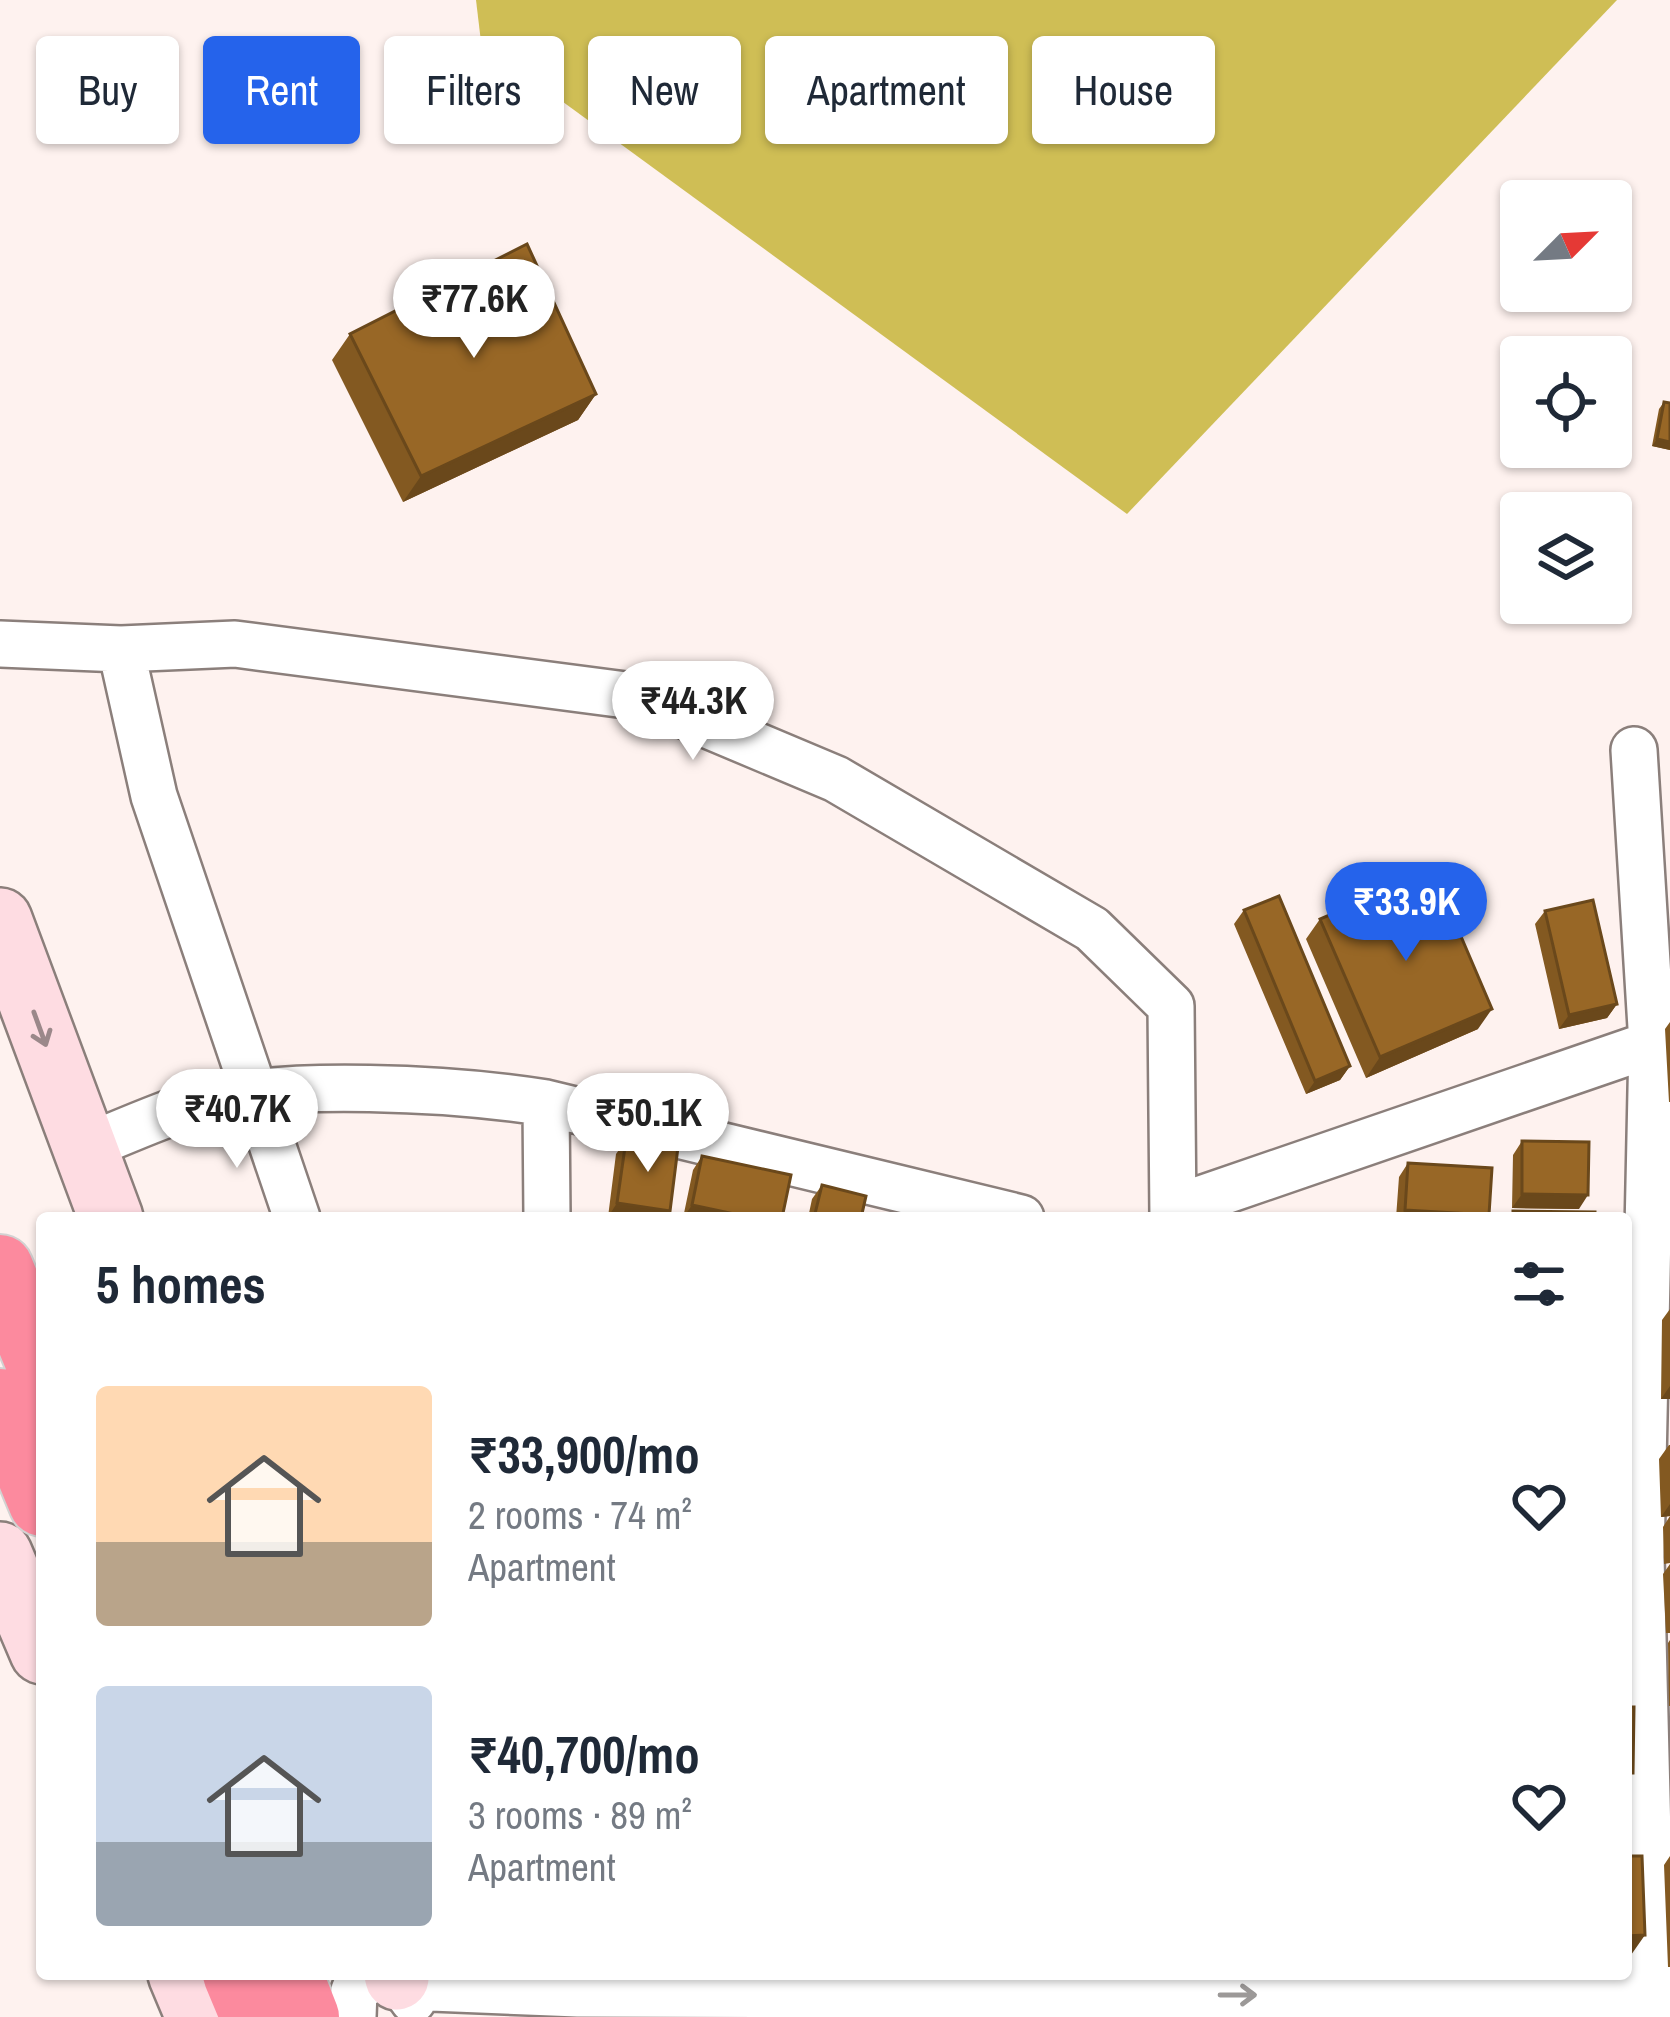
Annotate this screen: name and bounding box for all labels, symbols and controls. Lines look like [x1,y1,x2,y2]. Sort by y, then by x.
chip: Buy [36,36,179,144]
chip: Rent [203,36,360,144]
chip: Filters [384,36,564,144]
chip: New [588,36,741,144]
chip: Apartment [765,36,1008,144]
chip: House [1032,36,1215,144]
north arrow [1500,180,1632,312]
map controls [1500,180,1632,624]
pin: ₹77.6K [376,259,572,361]
text: ₹77.6K [420,272,528,324]
button: locate [1500,336,1632,468]
button: layers [1500,492,1632,624]
pin: ₹44.3K [595,661,791,763]
text: ₹44.3K [639,674,747,726]
pin: ₹33.9K [1308,862,1504,964]
text: ₹33.9K [1352,875,1460,927]
one-way arrow [31,1010,53,1047]
pin: ₹40.7K [139,1069,335,1171]
pin: ₹50.1K [550,1073,746,1175]
text: ₹40.7K [183,1082,291,1134]
text: ₹50.1K [594,1086,702,1138]
text: 5 homes [96,1250,266,1319]
icon: filters [1506,1251,1572,1317]
text: ₹33,900/mo [468,1420,700,1489]
icon: home [192,1434,336,1578]
icon: heart [1506,1473,1572,1539]
text: 2 rooms · 74 m² [468,1489,692,1541]
text: Apartment [468,1541,616,1593]
text: ₹40,700/mo [468,1720,700,1789]
icon: home [192,1734,336,1878]
icon: heart [1506,1773,1572,1839]
text: 3 rooms · 89 m² [468,1789,692,1841]
text: Apartment [468,1841,616,1893]
one-way arrow [1218,1984,1257,2006]

